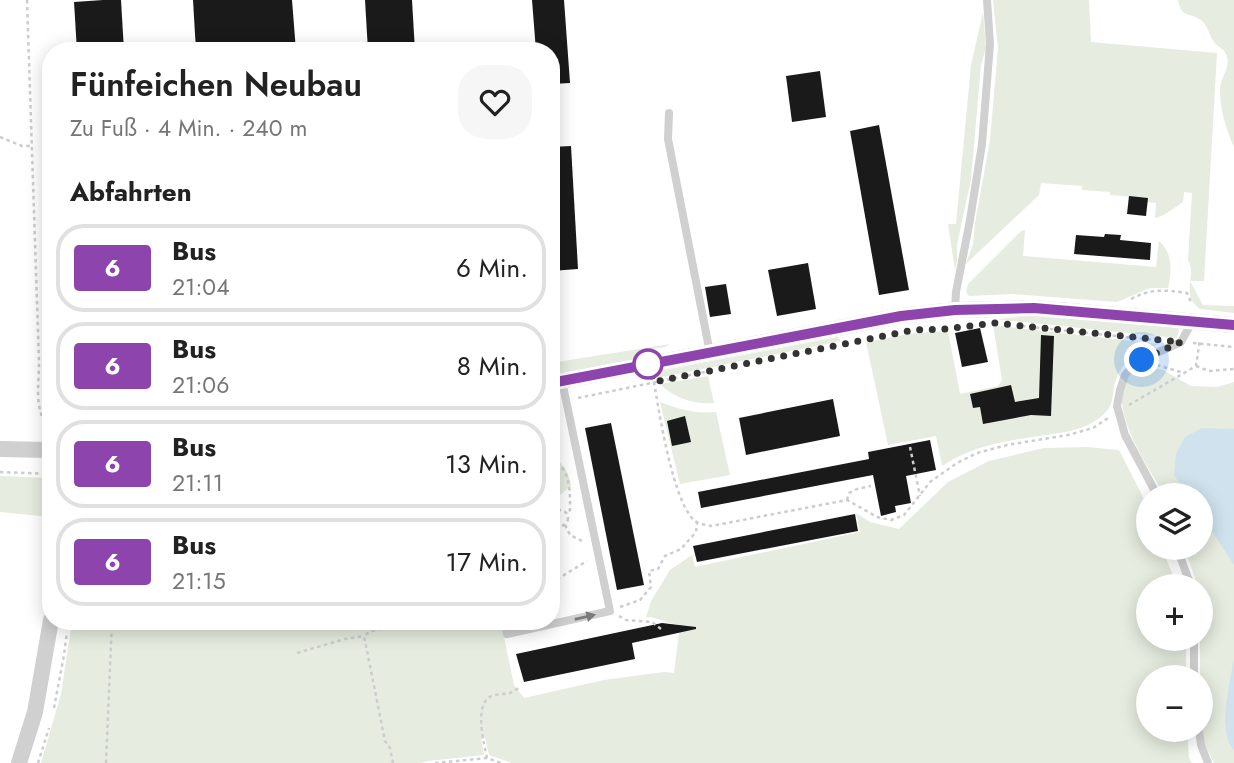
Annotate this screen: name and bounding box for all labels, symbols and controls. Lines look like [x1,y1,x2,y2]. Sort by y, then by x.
text: Fünfeichen Neubau [70,61,362,108]
button: heart [458,65,532,139]
text: Zu Fuß · 4 Min. · 240 m [70,111,307,145]
text: Abfahrten [70,173,192,211]
text: Bus [172,232,216,270]
text: 6 Min. [456,249,528,287]
text: 6 [104,250,121,285]
text: 21:04 [172,270,230,304]
text: Bus [172,330,216,368]
your location [1124,342,1159,377]
text: 8 Min. [457,347,528,385]
text: 6 [104,348,121,383]
unlabelled marker [633,349,663,379]
text: 21:06 [172,368,229,402]
text: Bus [172,428,216,466]
text: 13 Min. [445,445,528,483]
text: 6 [104,446,121,481]
text: 21:11 [172,466,223,500]
map controls [1136,483,1213,742]
button: layers [1136,483,1213,560]
text: Bus [172,526,216,564]
text: 17 Min. [446,543,528,581]
text: 6 [104,544,121,579]
text: 21:15 [172,564,226,598]
button: + [1136,574,1213,651]
one-way arrow [574,611,596,622]
button: − [1136,665,1213,742]

